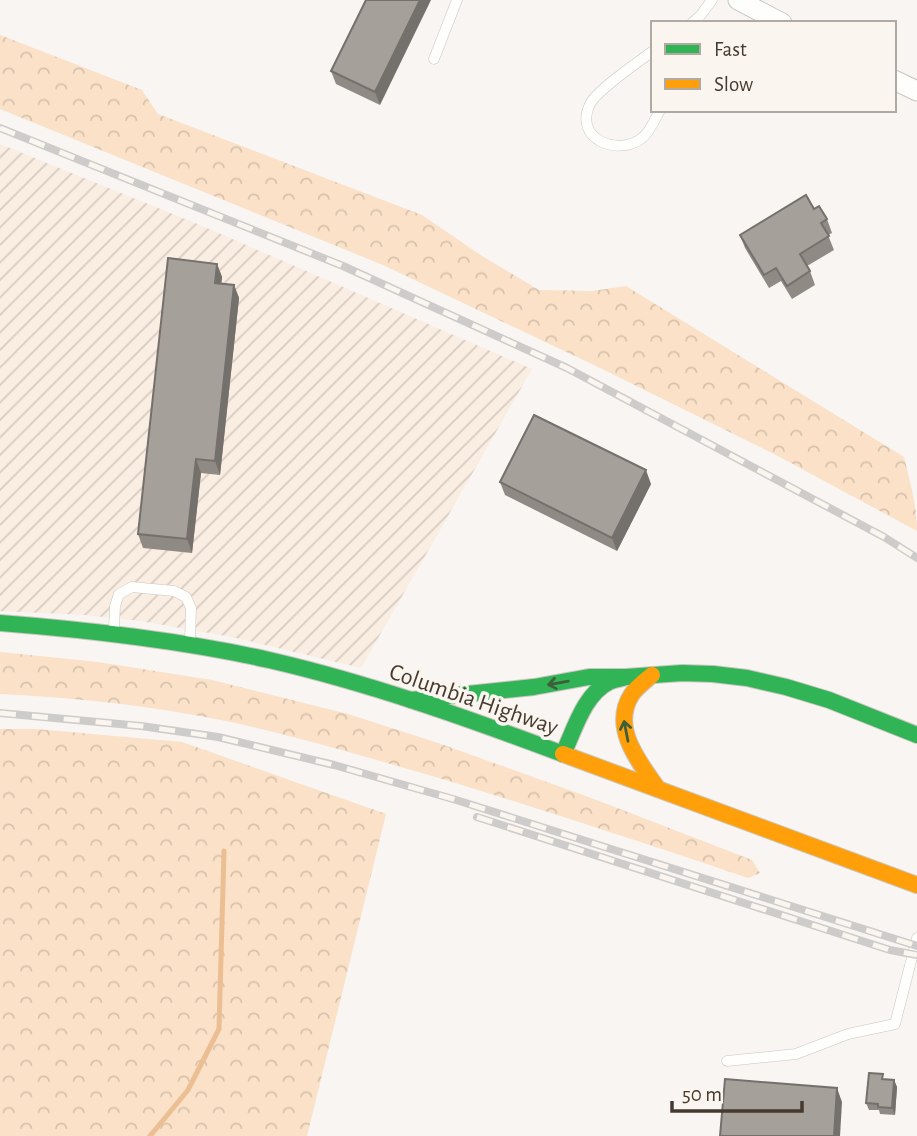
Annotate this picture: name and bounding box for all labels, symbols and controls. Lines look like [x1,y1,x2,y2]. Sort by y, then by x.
legend [651,21,896,112]
text: Fast [714,39,747,60]
text: Slow [714,74,753,95]
street label: Columbia Highway [386,660,561,740]
one-way arrow [547,677,570,690]
one-way arrow [619,720,632,743]
scale bar [672,1070,802,1114]
text: 50 m [682,1084,722,1105]

